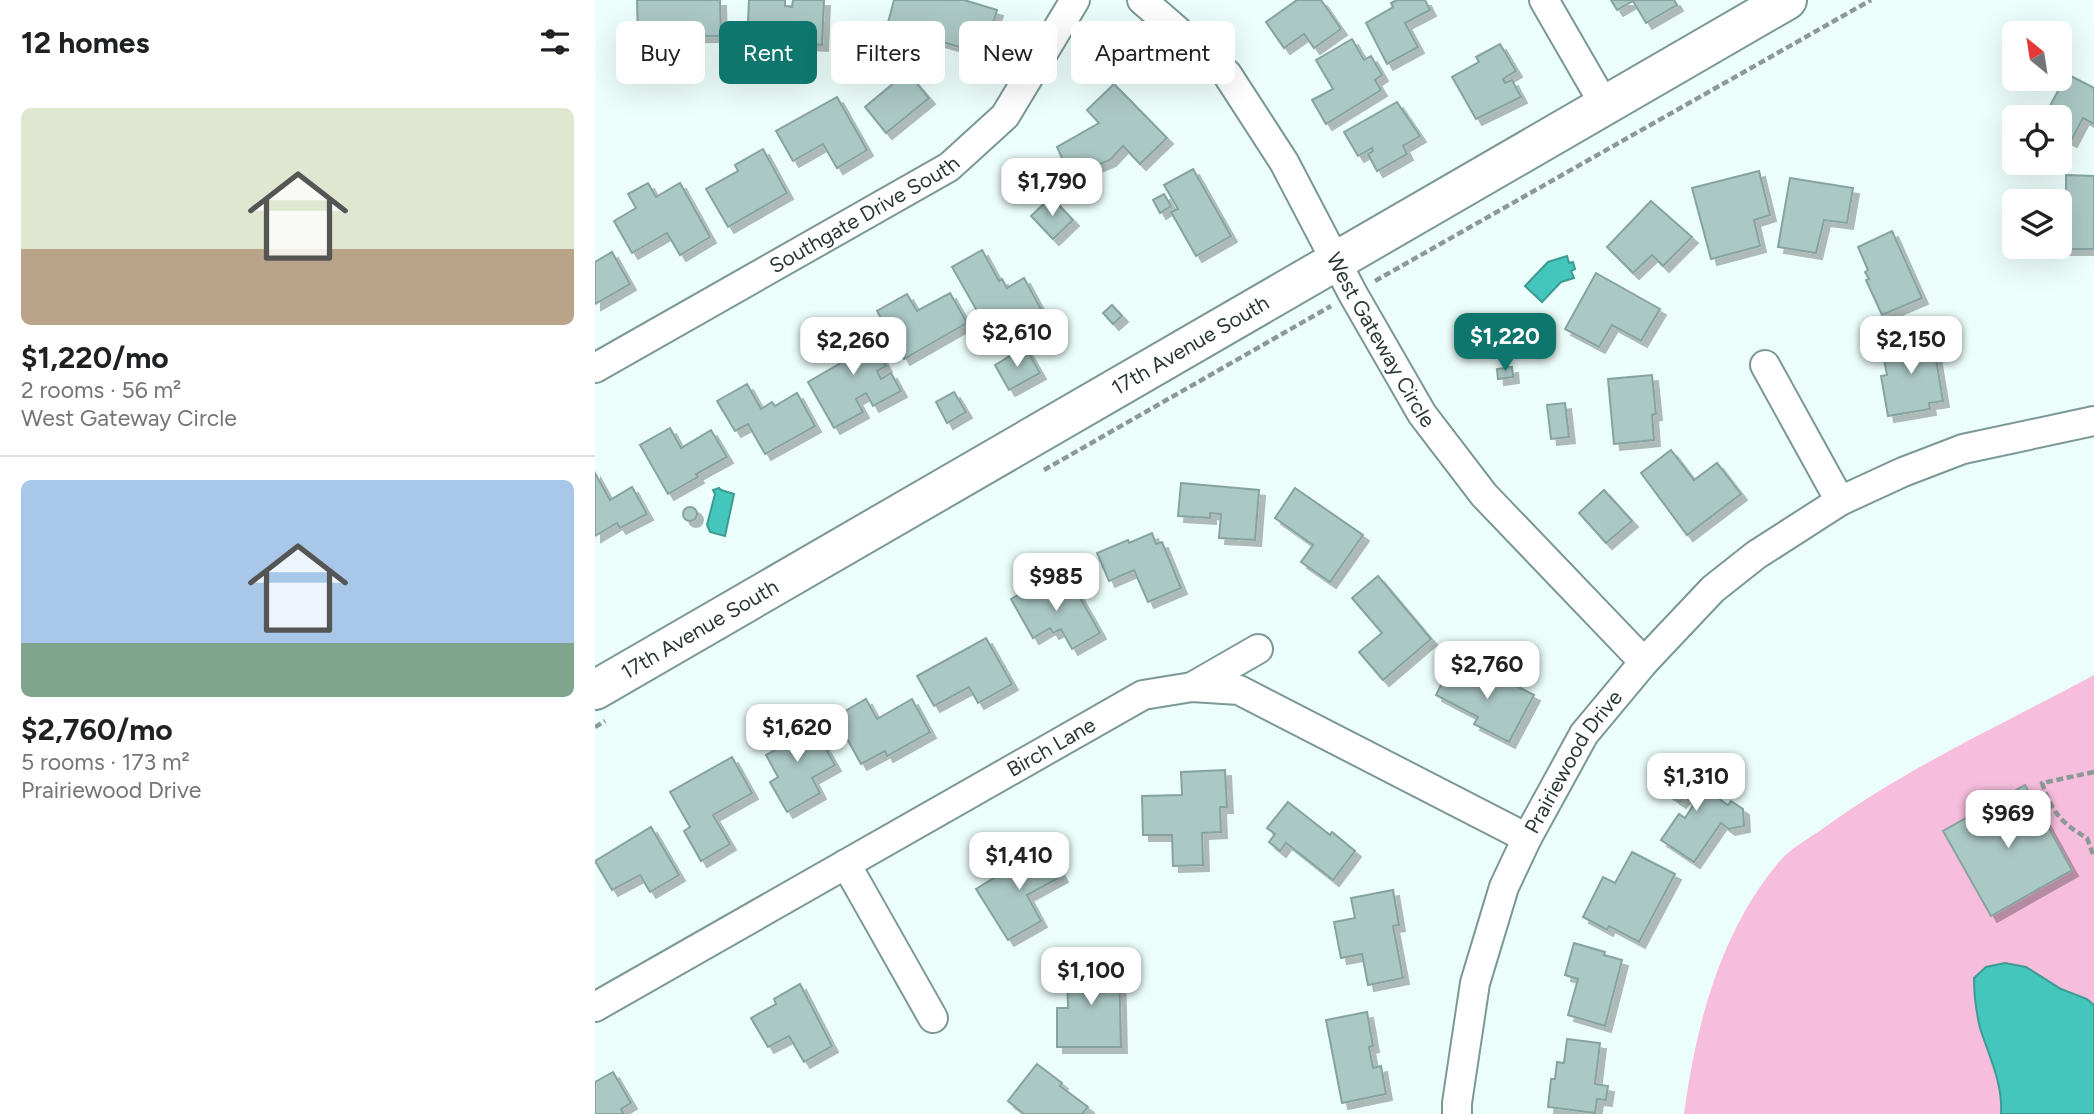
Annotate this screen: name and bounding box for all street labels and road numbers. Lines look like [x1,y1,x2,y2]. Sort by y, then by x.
street label: Southgate Drive South [765,151,965,278]
street label: West Gateway Circle [1321,248,1441,432]
street label: 17th Avenue South [1107,290,1273,400]
street label: 17th Avenue South [616,574,783,684]
street label: Prairiewood Drive [1519,685,1627,838]
street label: Birch Lane [1002,712,1100,782]

